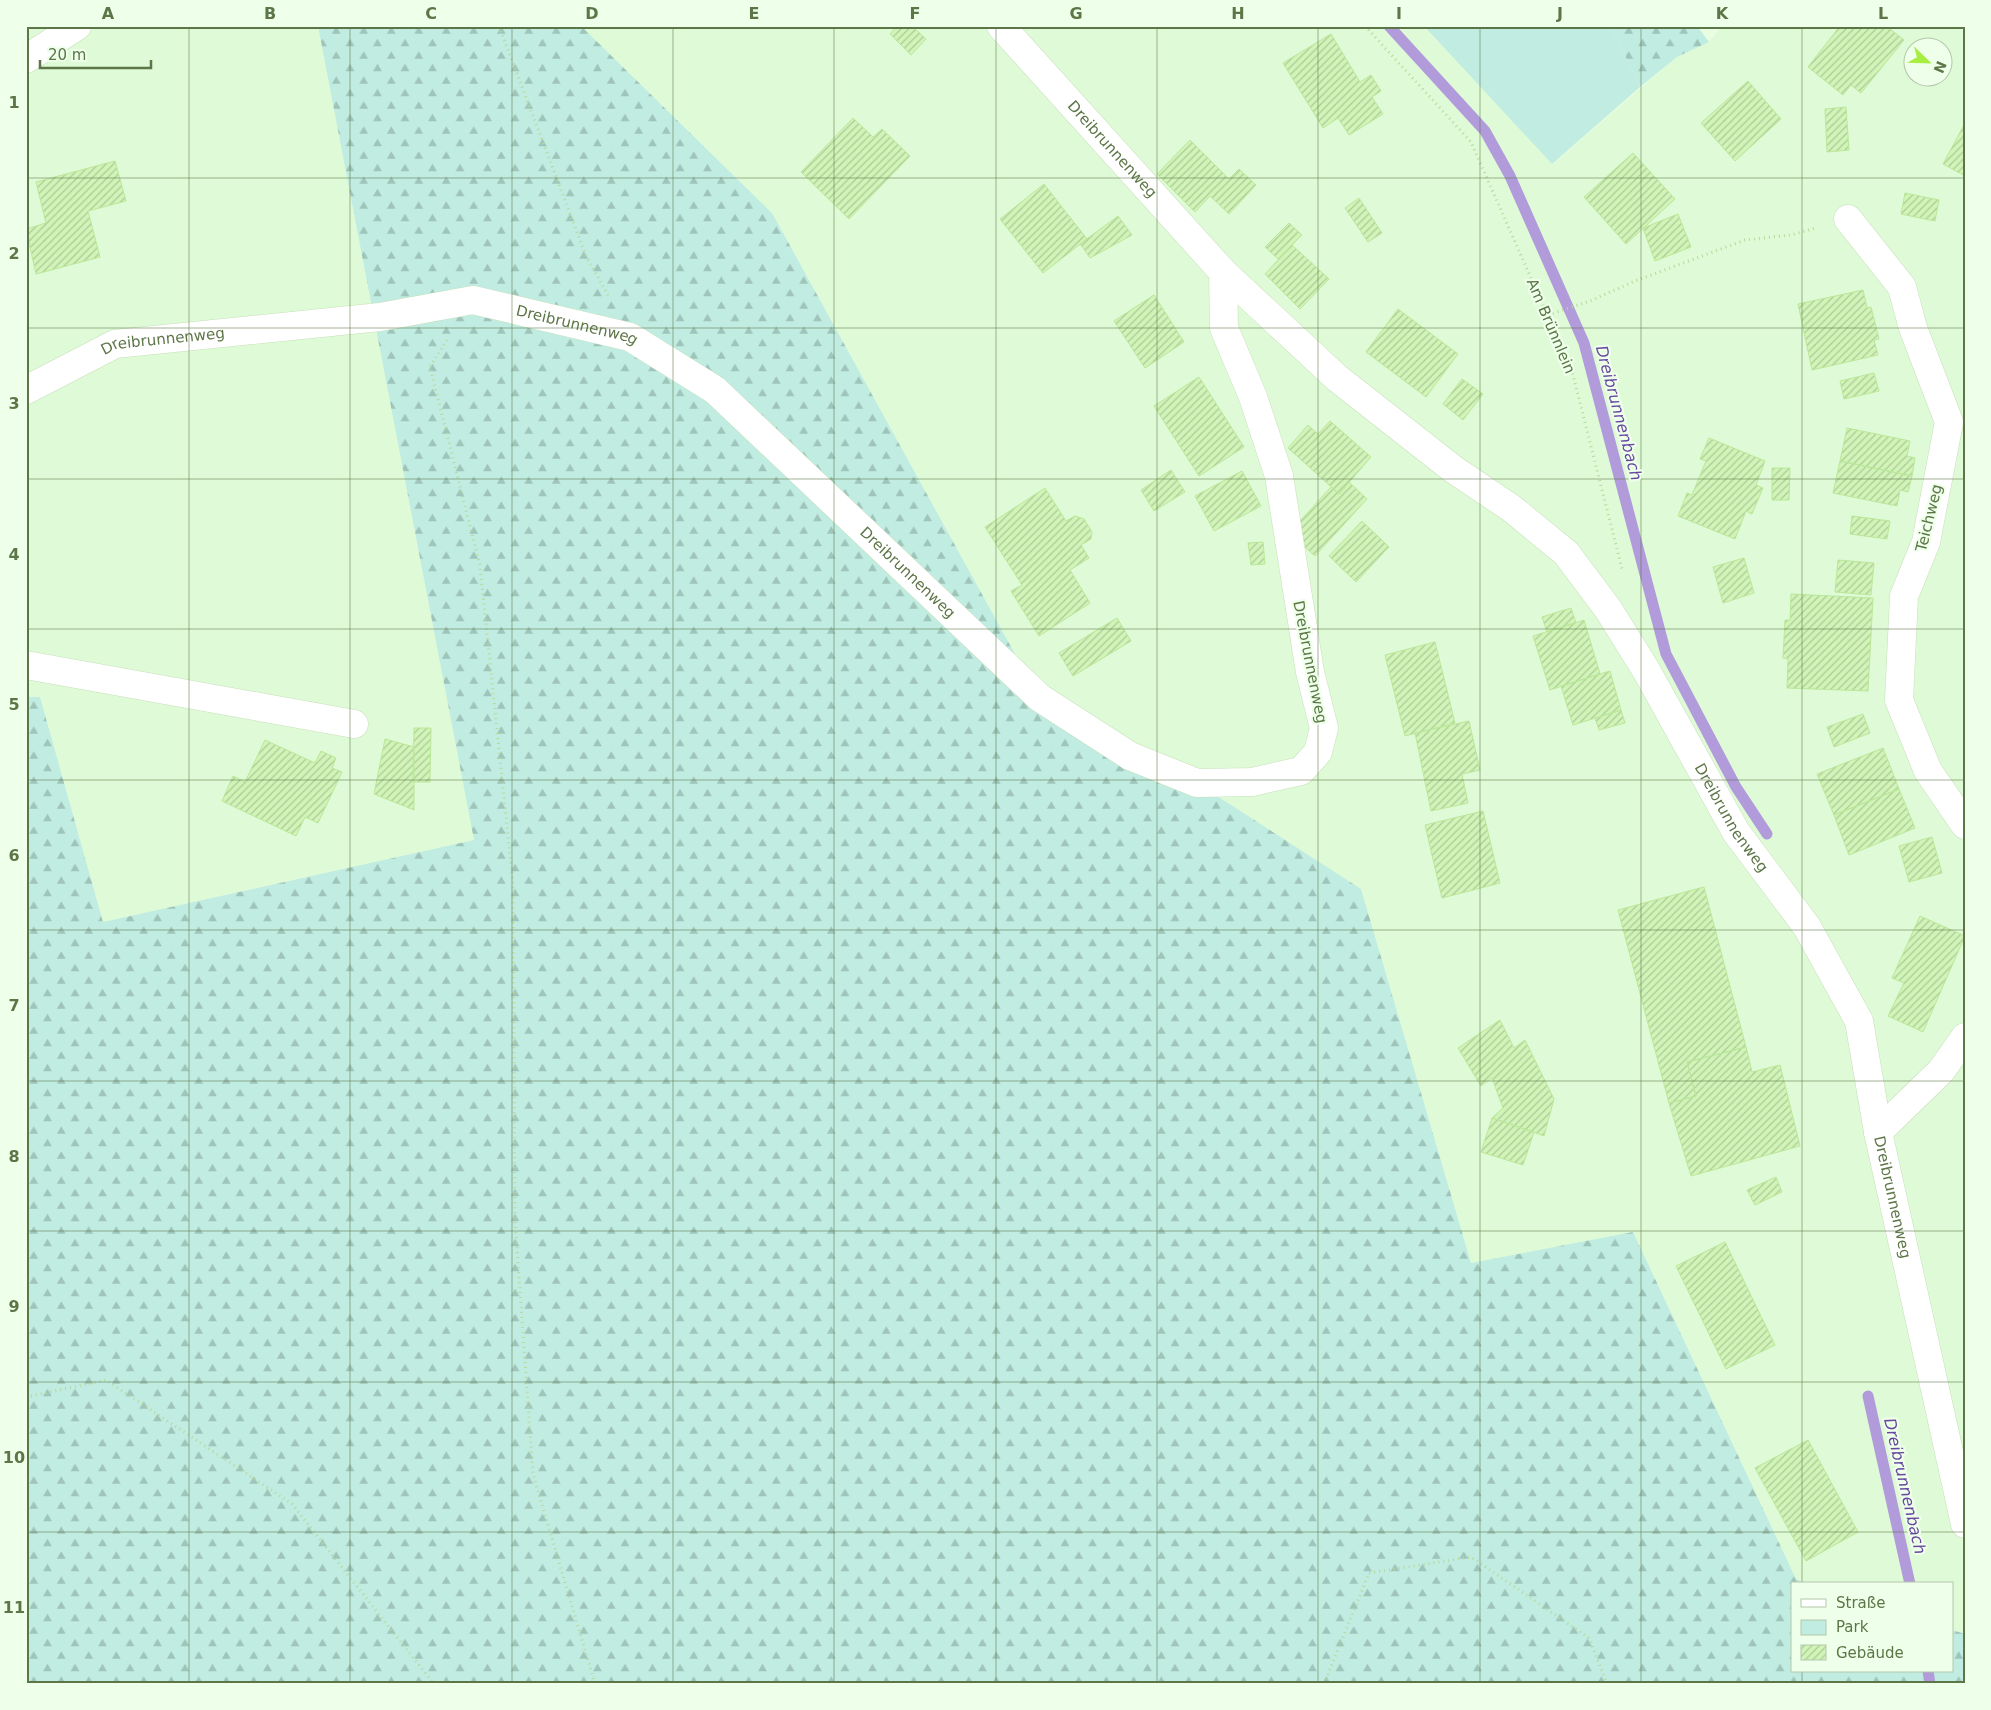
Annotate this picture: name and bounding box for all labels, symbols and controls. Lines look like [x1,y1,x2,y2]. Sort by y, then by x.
text: A [102,4,115,23]
text: B [264,4,276,23]
text: C [425,4,437,23]
text: D [585,4,599,23]
text: E [749,4,759,23]
text: F [910,4,920,23]
text: G [1069,4,1083,23]
text: H [1231,4,1245,23]
text: I [1396,4,1402,23]
text: J [1556,4,1563,23]
text: K [1716,4,1729,23]
text: L [1878,4,1888,23]
scale bar [40,38,151,70]
north arrow [1904,38,1954,88]
text: 20 m [48,46,86,64]
text: N [1930,59,1950,76]
text: 1 [8,93,20,112]
street label: Dreibrunnenweg [1064,97,1161,202]
text: 2 [8,244,20,263]
street label: Am Brünnlein [1523,276,1579,376]
street label: Dreibrunnenweg [514,301,642,349]
street label: Dreibrunnenweg [98,324,226,359]
water label: Dreibrunnenbach [1592,343,1646,483]
text: 3 [8,394,20,413]
street label: Teichweg [1912,482,1946,555]
street label: Dreibrunnenweg [856,523,959,622]
text: 4 [8,545,20,564]
street label: Dreibrunnenweg [1289,599,1331,725]
text: 5 [8,695,20,714]
street label: Dreibrunnenweg [1691,760,1772,876]
text: 6 [8,846,20,865]
text: 7 [8,996,20,1015]
street label: Dreibrunnenweg [1870,1134,1915,1260]
text: 8 [8,1147,20,1166]
text: 9 [8,1297,20,1316]
water label: Dreibrunnenbach [1880,1416,1930,1556]
text: 10 [3,1448,25,1467]
legend [1791,1582,1954,1672]
text: Straße [1836,1594,1885,1612]
text: 11 [3,1598,25,1617]
text: Park [1836,1618,1869,1636]
text: Gebäude [1836,1644,1904,1662]

